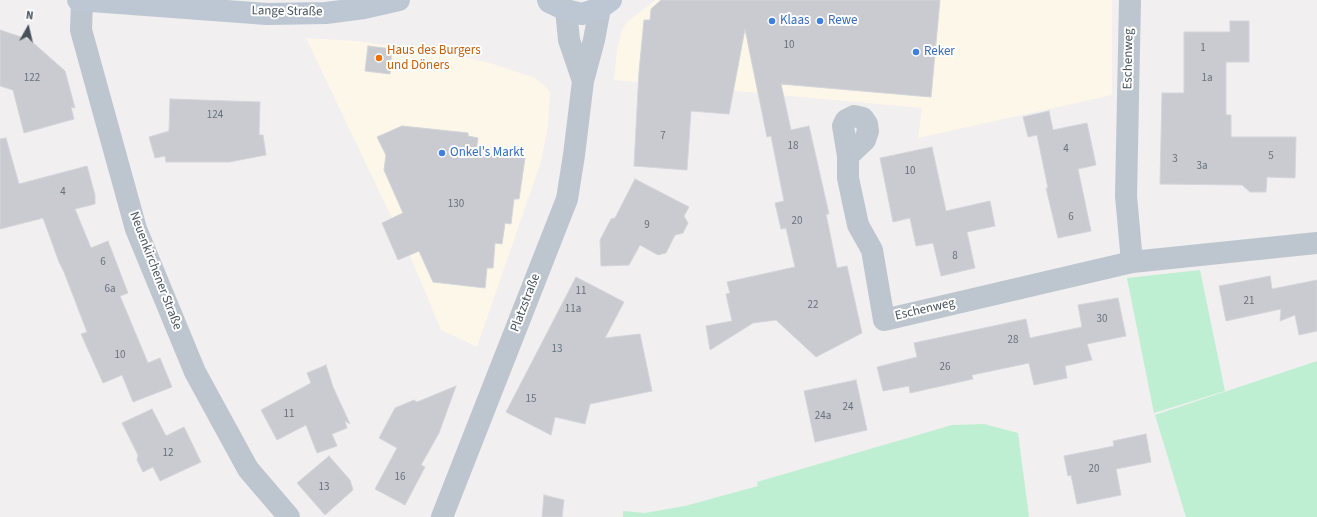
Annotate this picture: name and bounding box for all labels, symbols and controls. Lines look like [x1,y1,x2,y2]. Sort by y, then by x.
street label: Lange Straße [251,4,323,20]
north arrow [8,8,48,48]
text: N [25,8,34,24]
place label: Klaas [780,13,809,29]
place label: Rewe [828,13,858,29]
marker: Klaas [767,16,777,26]
marker: Rewe [815,16,825,26]
street label: Eschenweg [1121,28,1137,90]
house number: 10 [784,39,794,53]
house number: 1 [1200,42,1206,56]
place label: Haus des Burgers und Döners [387,43,481,74]
place label: Reker [924,44,955,60]
marker: Reker [911,47,921,57]
marker: Haus des Burgers und Döners [374,53,384,63]
house number: 122 [24,72,40,86]
house number: 1a [1201,72,1213,86]
house number: 124 [207,109,223,123]
house number: 7 [660,130,666,144]
house number: 18 [788,140,798,154]
house number: 4 [1063,143,1069,157]
place label: Onkel's Markt [450,145,524,161]
marker: Onkel's Markt [437,148,447,158]
house number: 5 [1268,150,1274,164]
house number: 3 [1172,153,1178,167]
house number: 3a [1196,160,1208,174]
house number: 10 [905,165,915,179]
house number: 4 [60,186,66,200]
house number: 130 [448,198,464,212]
street label: Neuenkirchener Straße [125,210,185,332]
house number: 6 [1068,211,1074,225]
house number: 20 [792,215,802,229]
house number: 9 [644,219,650,233]
house number: 8 [952,250,958,264]
house number: 6 [100,256,106,270]
street label: Platzstraße [508,272,544,334]
house number: 6a [104,283,116,297]
house number: 11 [576,285,586,299]
house number: 21 [1244,295,1254,309]
street label: Eschenweg [894,296,956,324]
house number: 22 [808,299,818,313]
house number: 11a [565,303,581,317]
house number: 30 [1097,313,1107,327]
house number: 28 [1008,334,1018,348]
house number: 13 [552,343,562,357]
house number: 10 [115,349,125,363]
house number: 26 [940,361,950,375]
house number: 15 [526,393,536,407]
house number: 24 [843,401,853,415]
house number: 11 [284,408,294,422]
house number: 24a [815,410,831,424]
house number: 12 [163,447,173,461]
house number: 20 [1089,463,1099,477]
house number: 16 [395,471,405,485]
house number: 13 [319,481,329,495]

